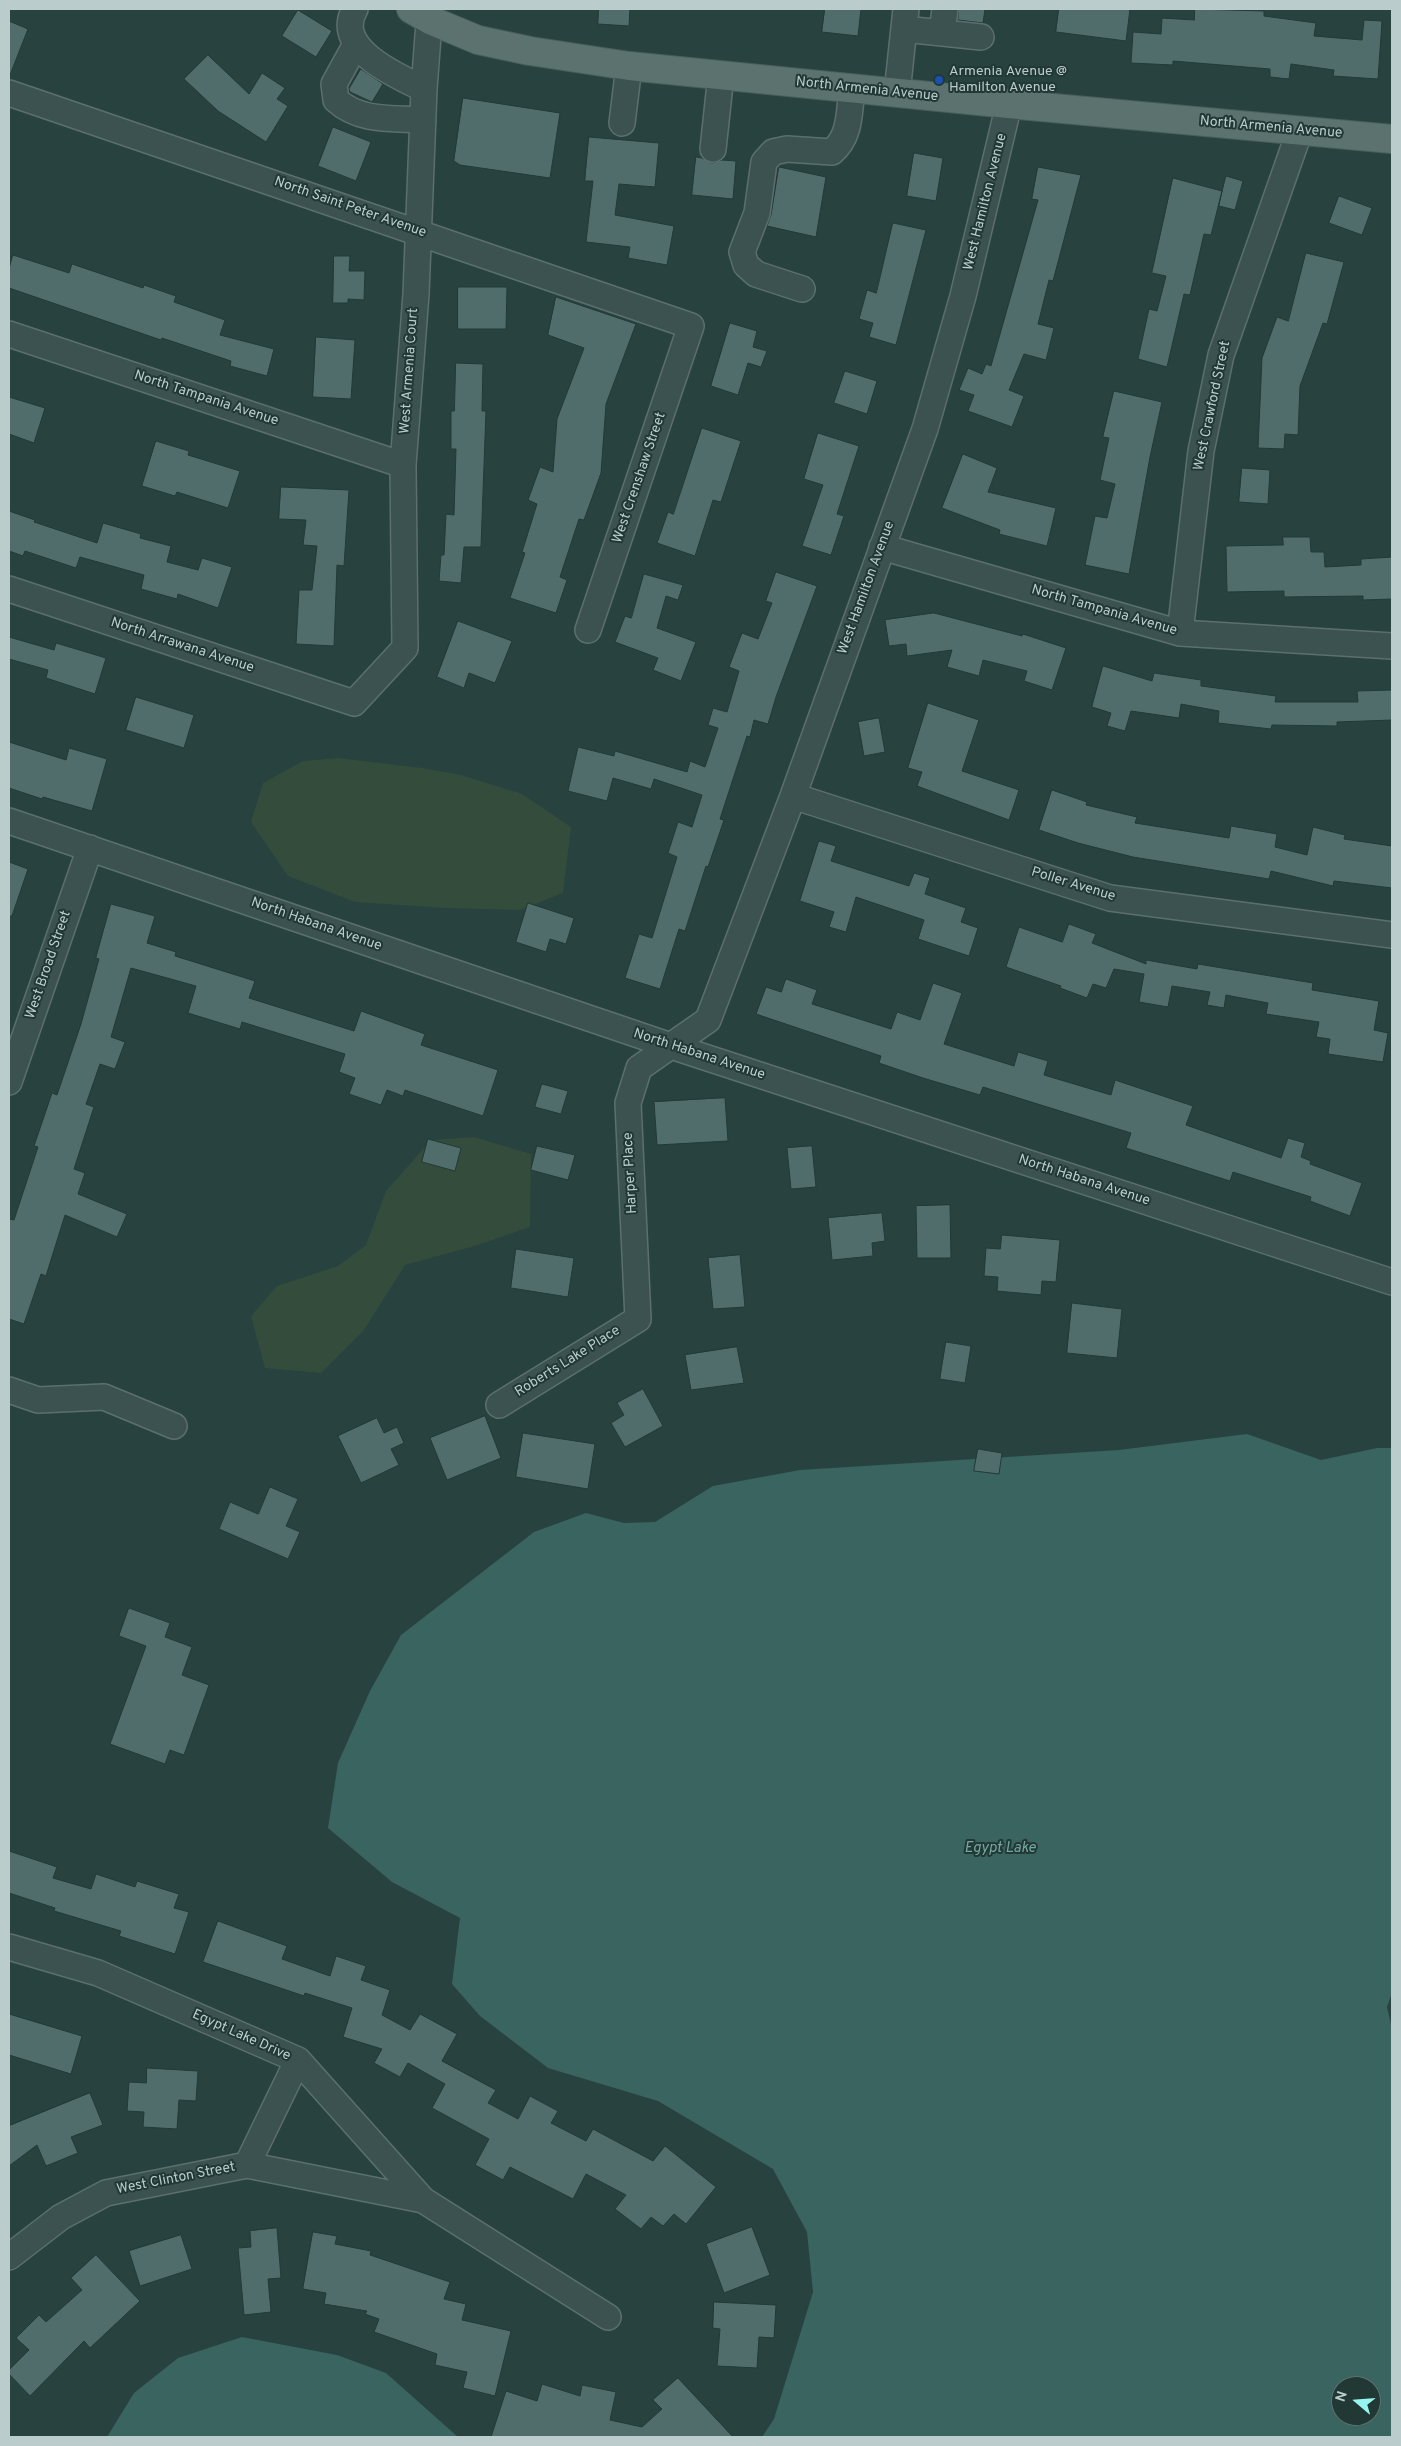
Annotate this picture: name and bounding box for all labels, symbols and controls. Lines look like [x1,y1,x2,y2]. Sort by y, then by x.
place label: Armenia Avenue @ Hamilton Avenue [949,64,1067,96]
street label: North Armenia Avenue [795,74,939,106]
marker: Armenia Avenue @ Hamilton Avenue [933,74,945,86]
street label: North Armenia Avenue [1199,113,1343,143]
street label: West Hamilton Avenue [961,132,1011,272]
street label: North Saint Peter Avenue [272,174,428,242]
street label: West Armenia Court [397,307,423,435]
street label: West Crawford Street [1191,340,1235,472]
street label: North Tampania Avenue [132,368,280,430]
street label: West Crenshaw Street [610,410,670,546]
street label: West Hamilton Avenue [835,519,899,657]
street label: North Tampania Avenue [1029,582,1179,640]
street label: North Arrawana Avenue [108,615,256,677]
street label: Poller Avenue [1029,864,1117,906]
street label: North Habana Avenue [248,895,384,955]
street label: West Broad Street [23,909,75,1021]
street label: North Habana Avenue [631,1026,767,1084]
street label: Harper Place [620,1132,642,1214]
street label: North Habana Avenue [1016,1152,1152,1210]
street label: Roberts Lake Place [512,1323,624,1401]
water label: Egypt Lake [964,1840,1036,1858]
street label: Egypt Lake Drive [189,2007,293,2065]
street label: West Clinton Street [115,2159,237,2199]
north arrow [1331,2376,1381,2426]
text: N [1333,2389,1352,2404]

